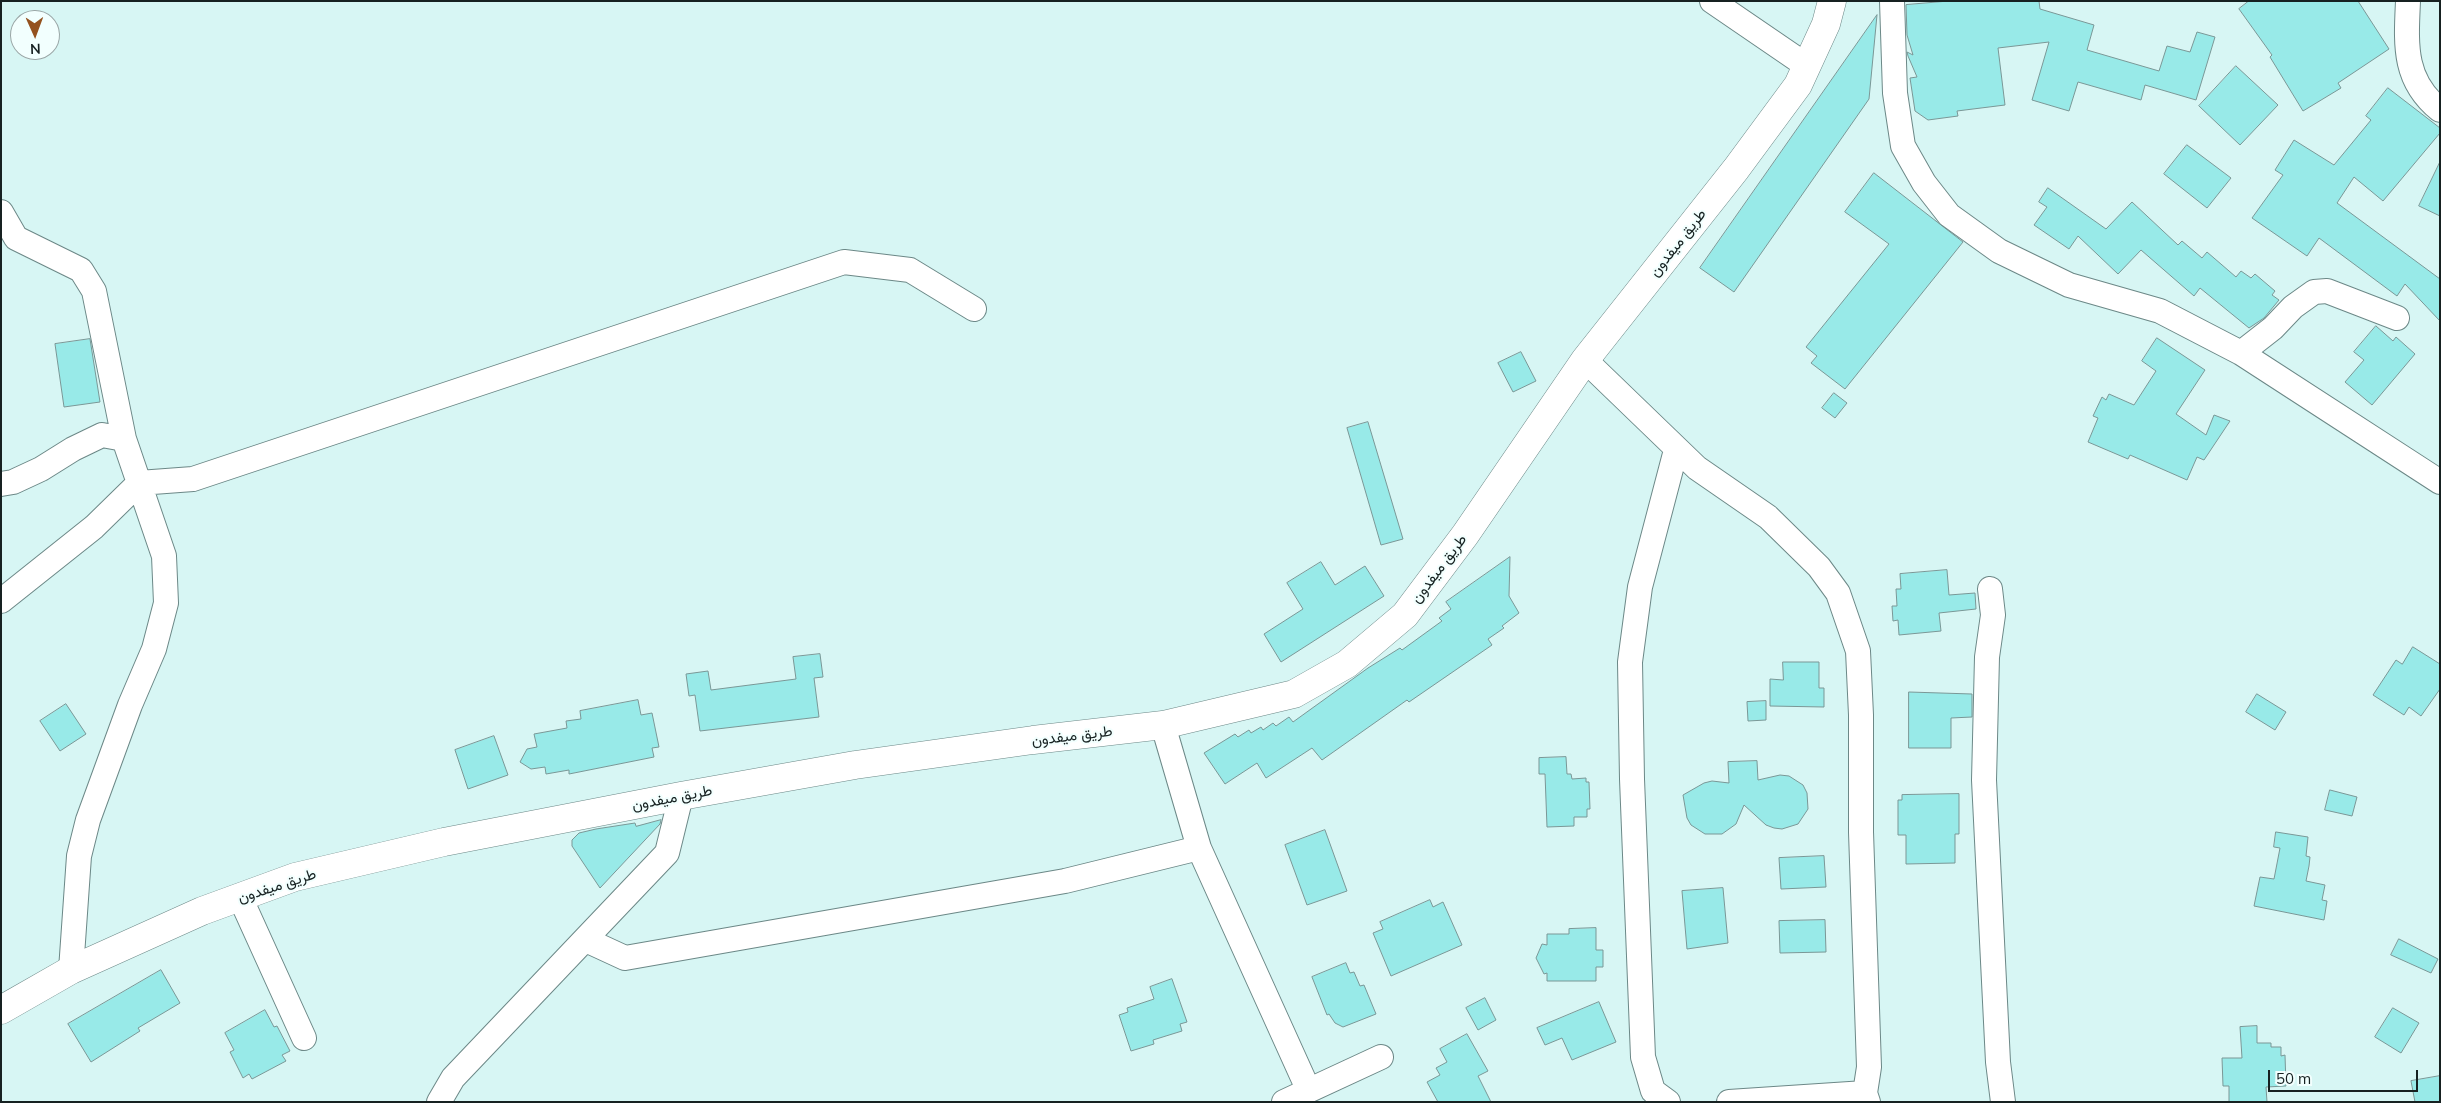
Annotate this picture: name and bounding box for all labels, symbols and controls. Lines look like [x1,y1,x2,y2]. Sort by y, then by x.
north arrow [10,10,60,60]
text: N [30,40,41,58]
street label: طريق ميفدون [1646,205,1710,281]
street label: طريق ميفدون [1407,531,1471,607]
street label: طريق ميفدون [1031,722,1113,750]
street label: طريق ميفدون [630,781,714,815]
street label: طريق ميفدون [236,865,318,907]
scale bar [2271,1060,2421,1092]
text: 50 m [2276,1069,2311,1088]

